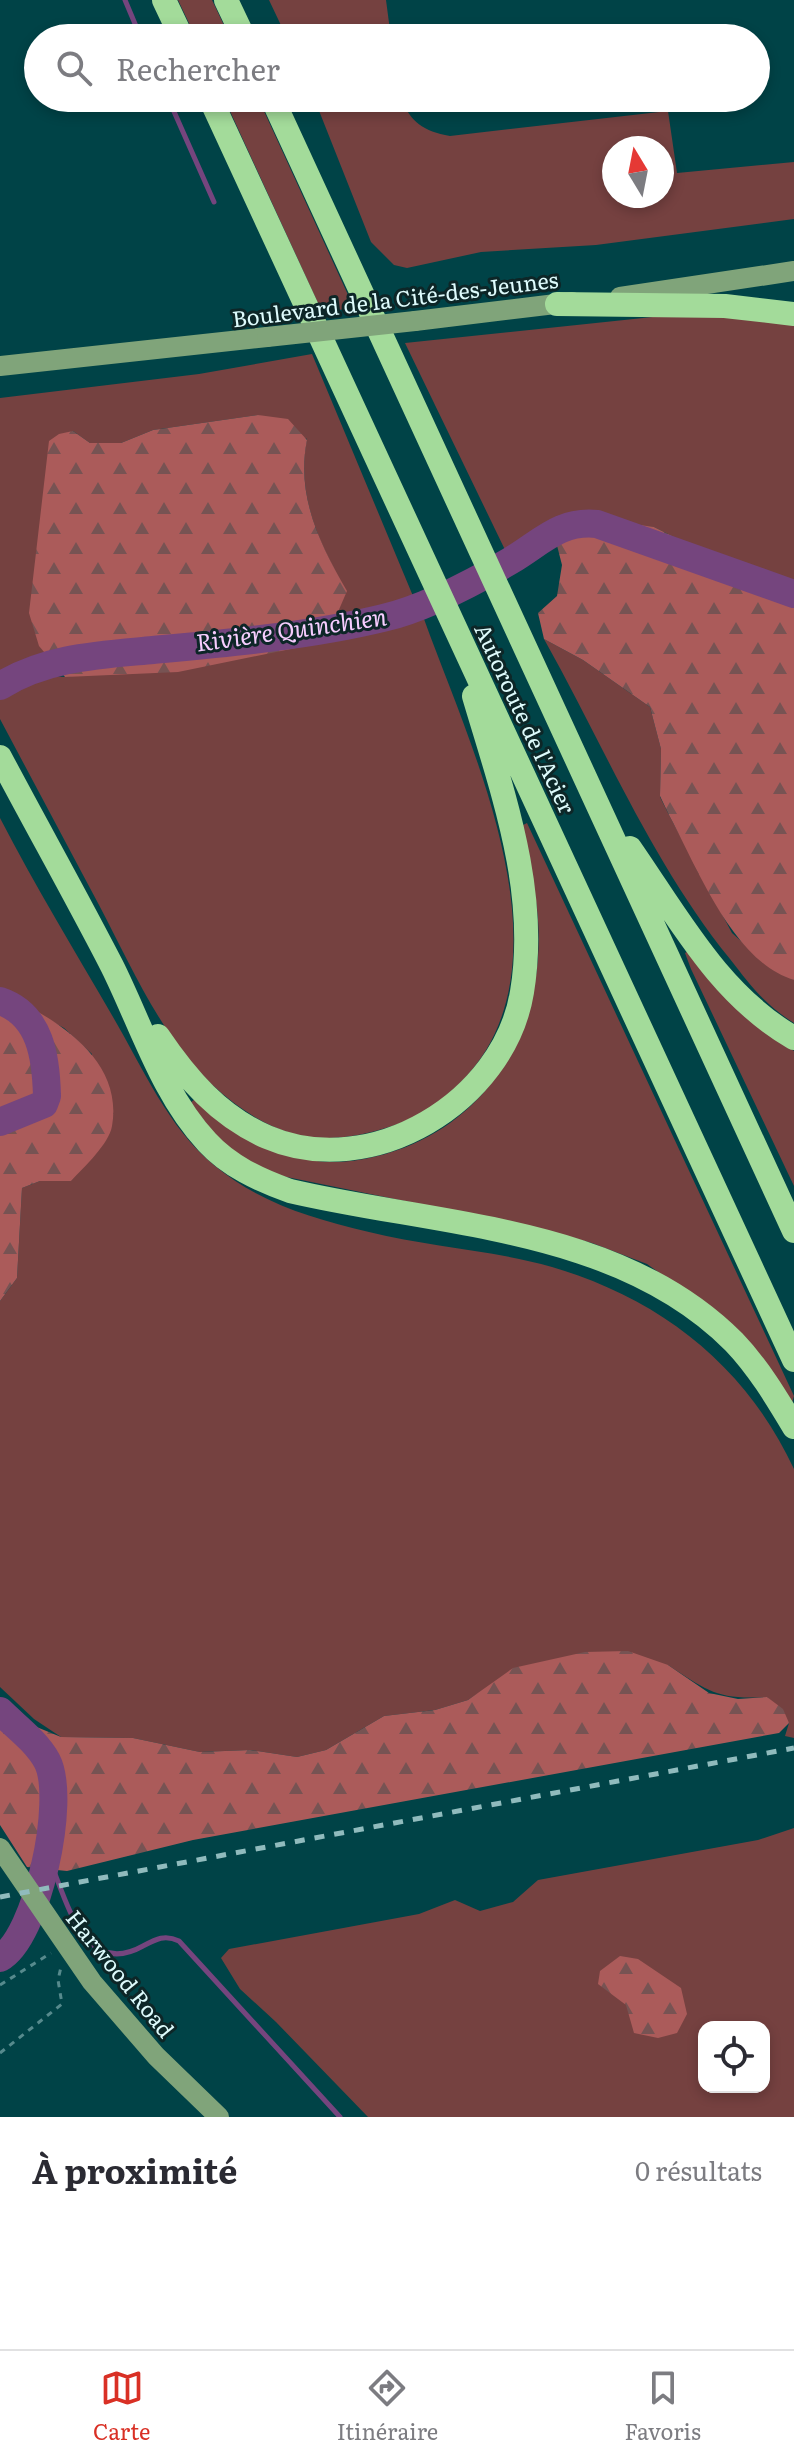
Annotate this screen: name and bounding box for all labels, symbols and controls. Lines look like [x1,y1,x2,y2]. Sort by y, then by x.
search box [24,24,770,112]
icon: search [52,46,96,90]
text: Rechercher [116,46,280,90]
north arrow [602,136,674,208]
street label: Boulevard de la Cité-des-Jeunes [230,262,560,334]
water label: Rivière Quinchien [193,597,389,659]
street label: Autoroute de l'Acier [467,617,585,819]
street label: Harwood Road [59,1902,183,2044]
map controls [698,2021,770,2093]
button: locate [698,2021,770,2093]
text: À proximité [32,2144,237,2194]
text: 0 résultats [635,2150,762,2189]
tab: Carte [93,2366,150,2447]
tab: Itinéraire [337,2366,438,2447]
tab: Favoris [624,2366,701,2447]

